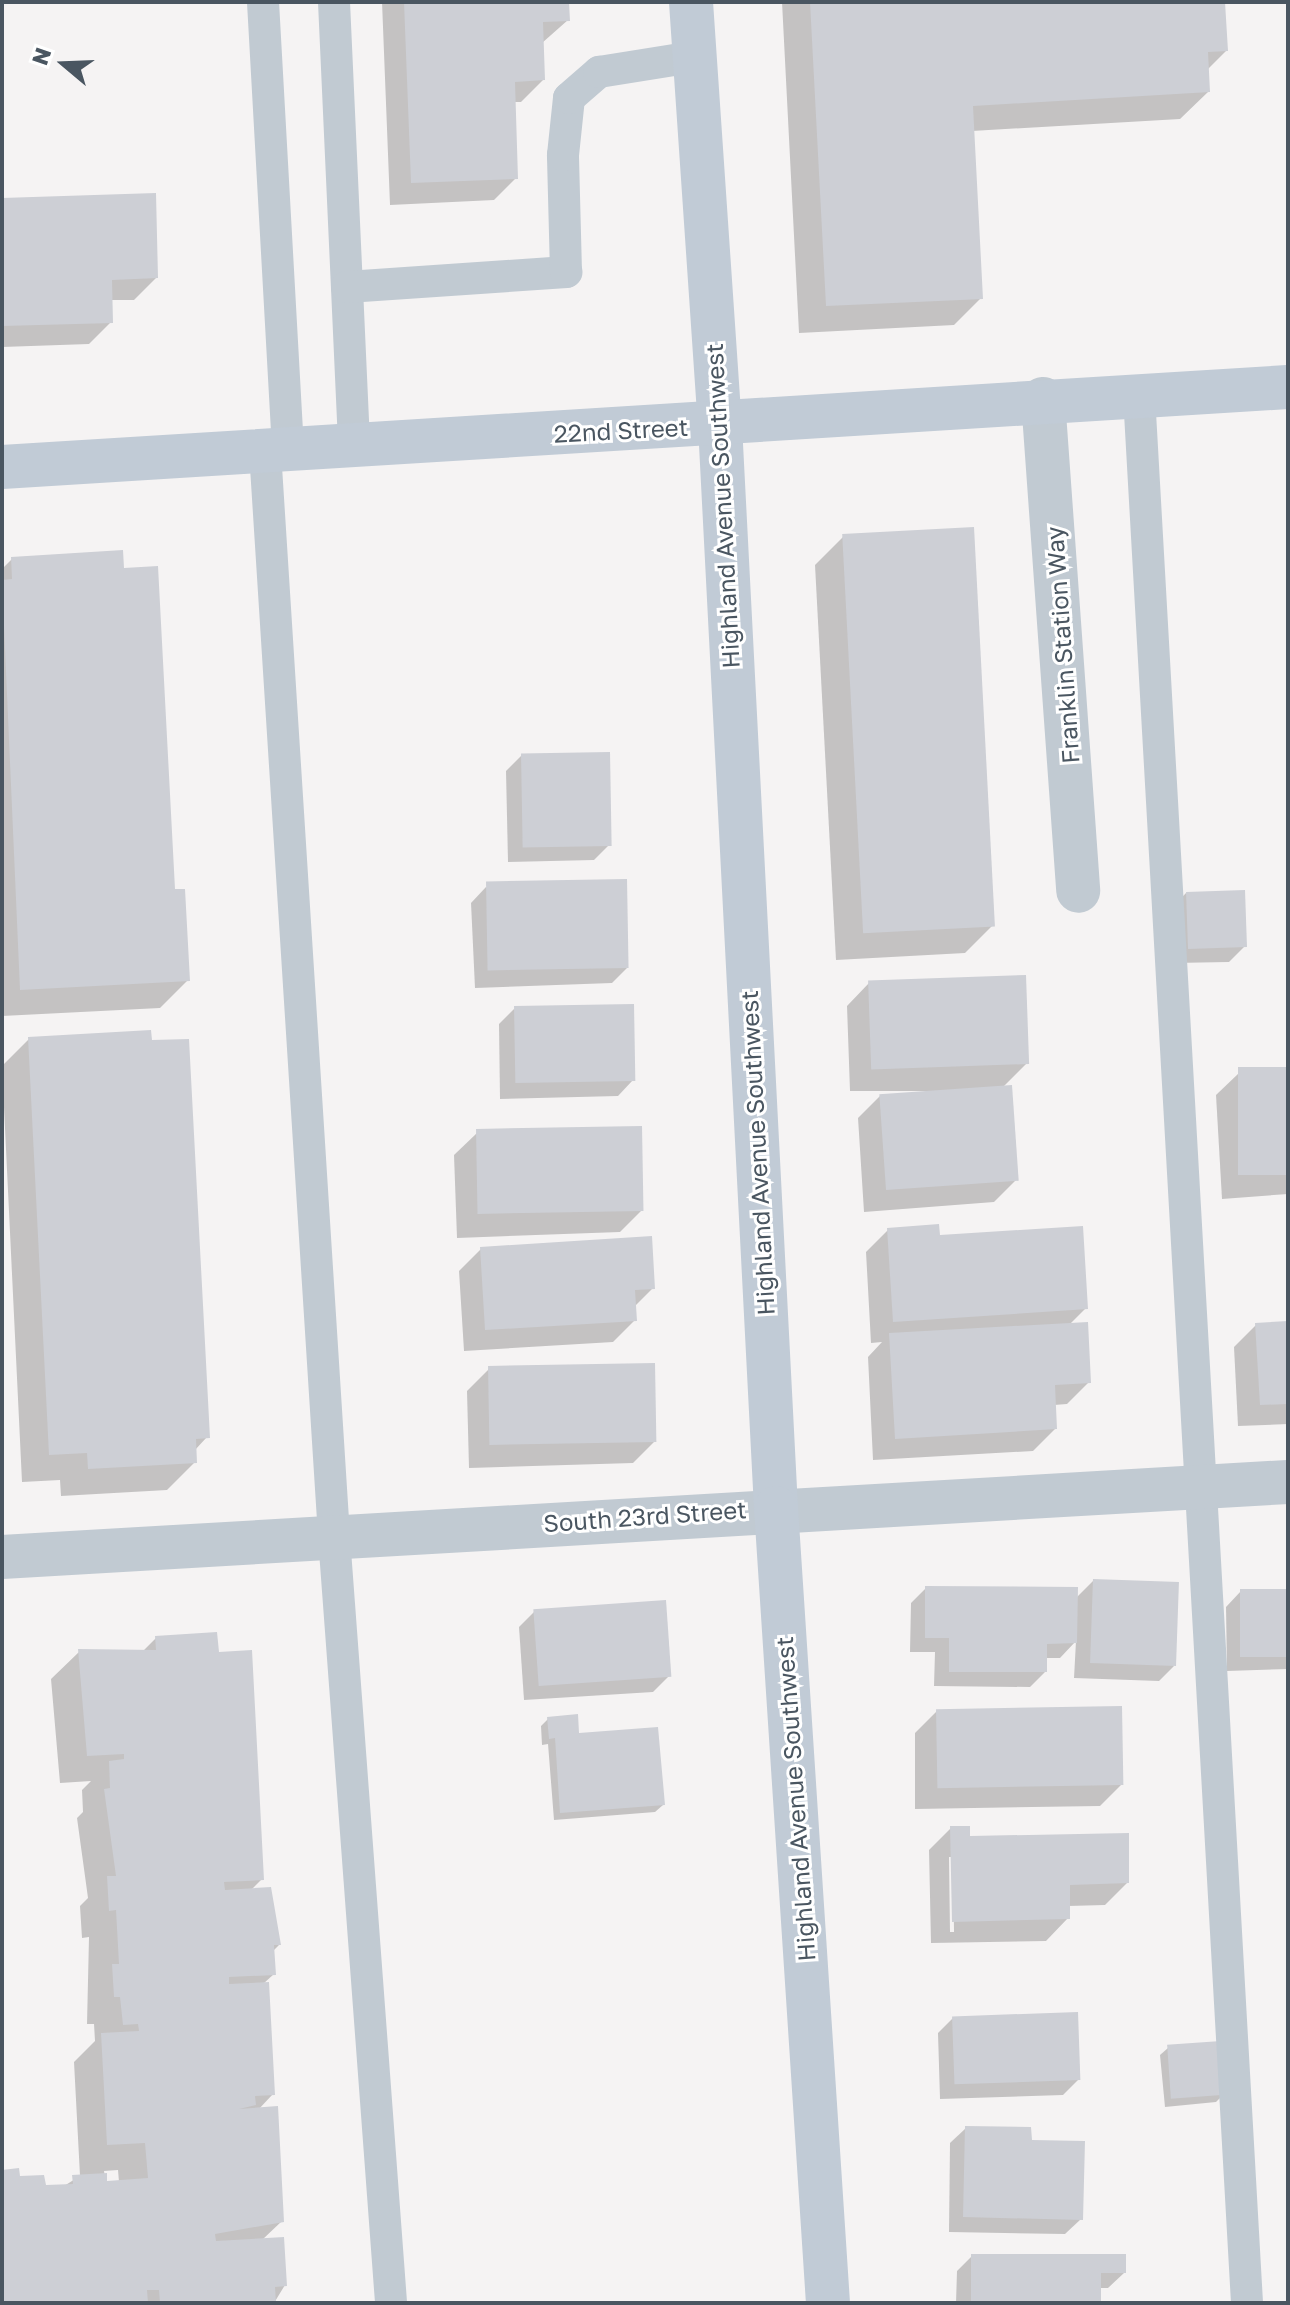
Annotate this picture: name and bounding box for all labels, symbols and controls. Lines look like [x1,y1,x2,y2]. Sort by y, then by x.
north arrow [24,24,104,104]
text: N [25,44,56,68]
street label: Highland Avenue Southwest [699,343,745,669]
street label: 22nd Street [553,412,689,448]
street label: Franklin Station Way [1039,525,1085,765]
street label: Highland Avenue Southwest [734,990,780,1316]
street label: South 23rd Street [542,1495,748,1537]
street label: Highland Avenue Southwest [769,1636,821,1962]

